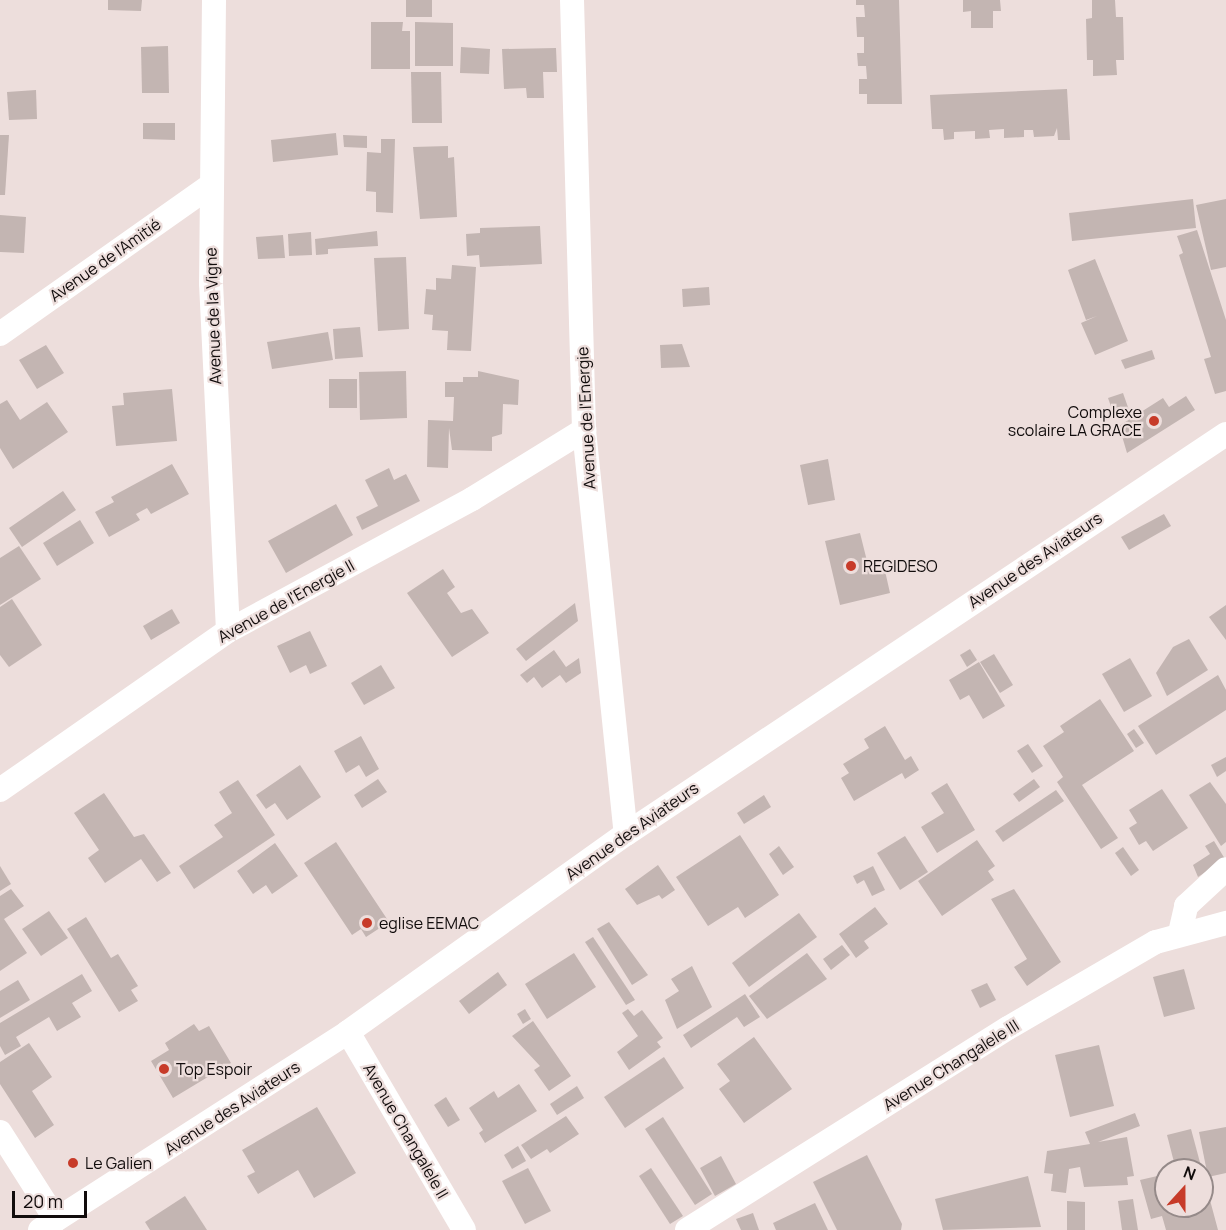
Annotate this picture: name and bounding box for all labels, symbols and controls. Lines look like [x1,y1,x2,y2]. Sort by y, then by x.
street label: Avenue de l'Amitié [46,214,164,306]
street label: Avenue de la Vigne [201,247,225,385]
street label: Avenue de l'Energie [573,346,599,490]
place label: Complexe scolaire LA GRACE [1008,402,1142,440]
marker: Complexe scolaire LA GRACE [1147,414,1161,428]
street label: Avenue des Aviateurs [964,508,1106,612]
street label: Avenue de l'Energie II [214,555,358,647]
place label: REGIDESO [863,556,938,576]
marker: REGIDESO [844,559,858,573]
street label: Avenue des Aviateurs [562,778,702,884]
place label: eglise EEMAC [379,913,479,933]
marker: eglise EEMAC [360,916,374,930]
street label: Avenue Changalele III [880,1015,1022,1115]
street label: Avenue des Aviateurs [161,1057,303,1159]
place label: Top Espoir [176,1059,252,1079]
street label: Avenue Changalele II [360,1060,452,1202]
marker: Top Espoir [157,1062,171,1076]
place label: Le Galien [85,1153,152,1173]
marker: Le Galien [66,1156,80,1170]
north arrow [1154,1158,1214,1218]
text: N [1180,1161,1199,1185]
scale bar [15,1179,90,1217]
text: 20 m [23,1189,63,1213]

